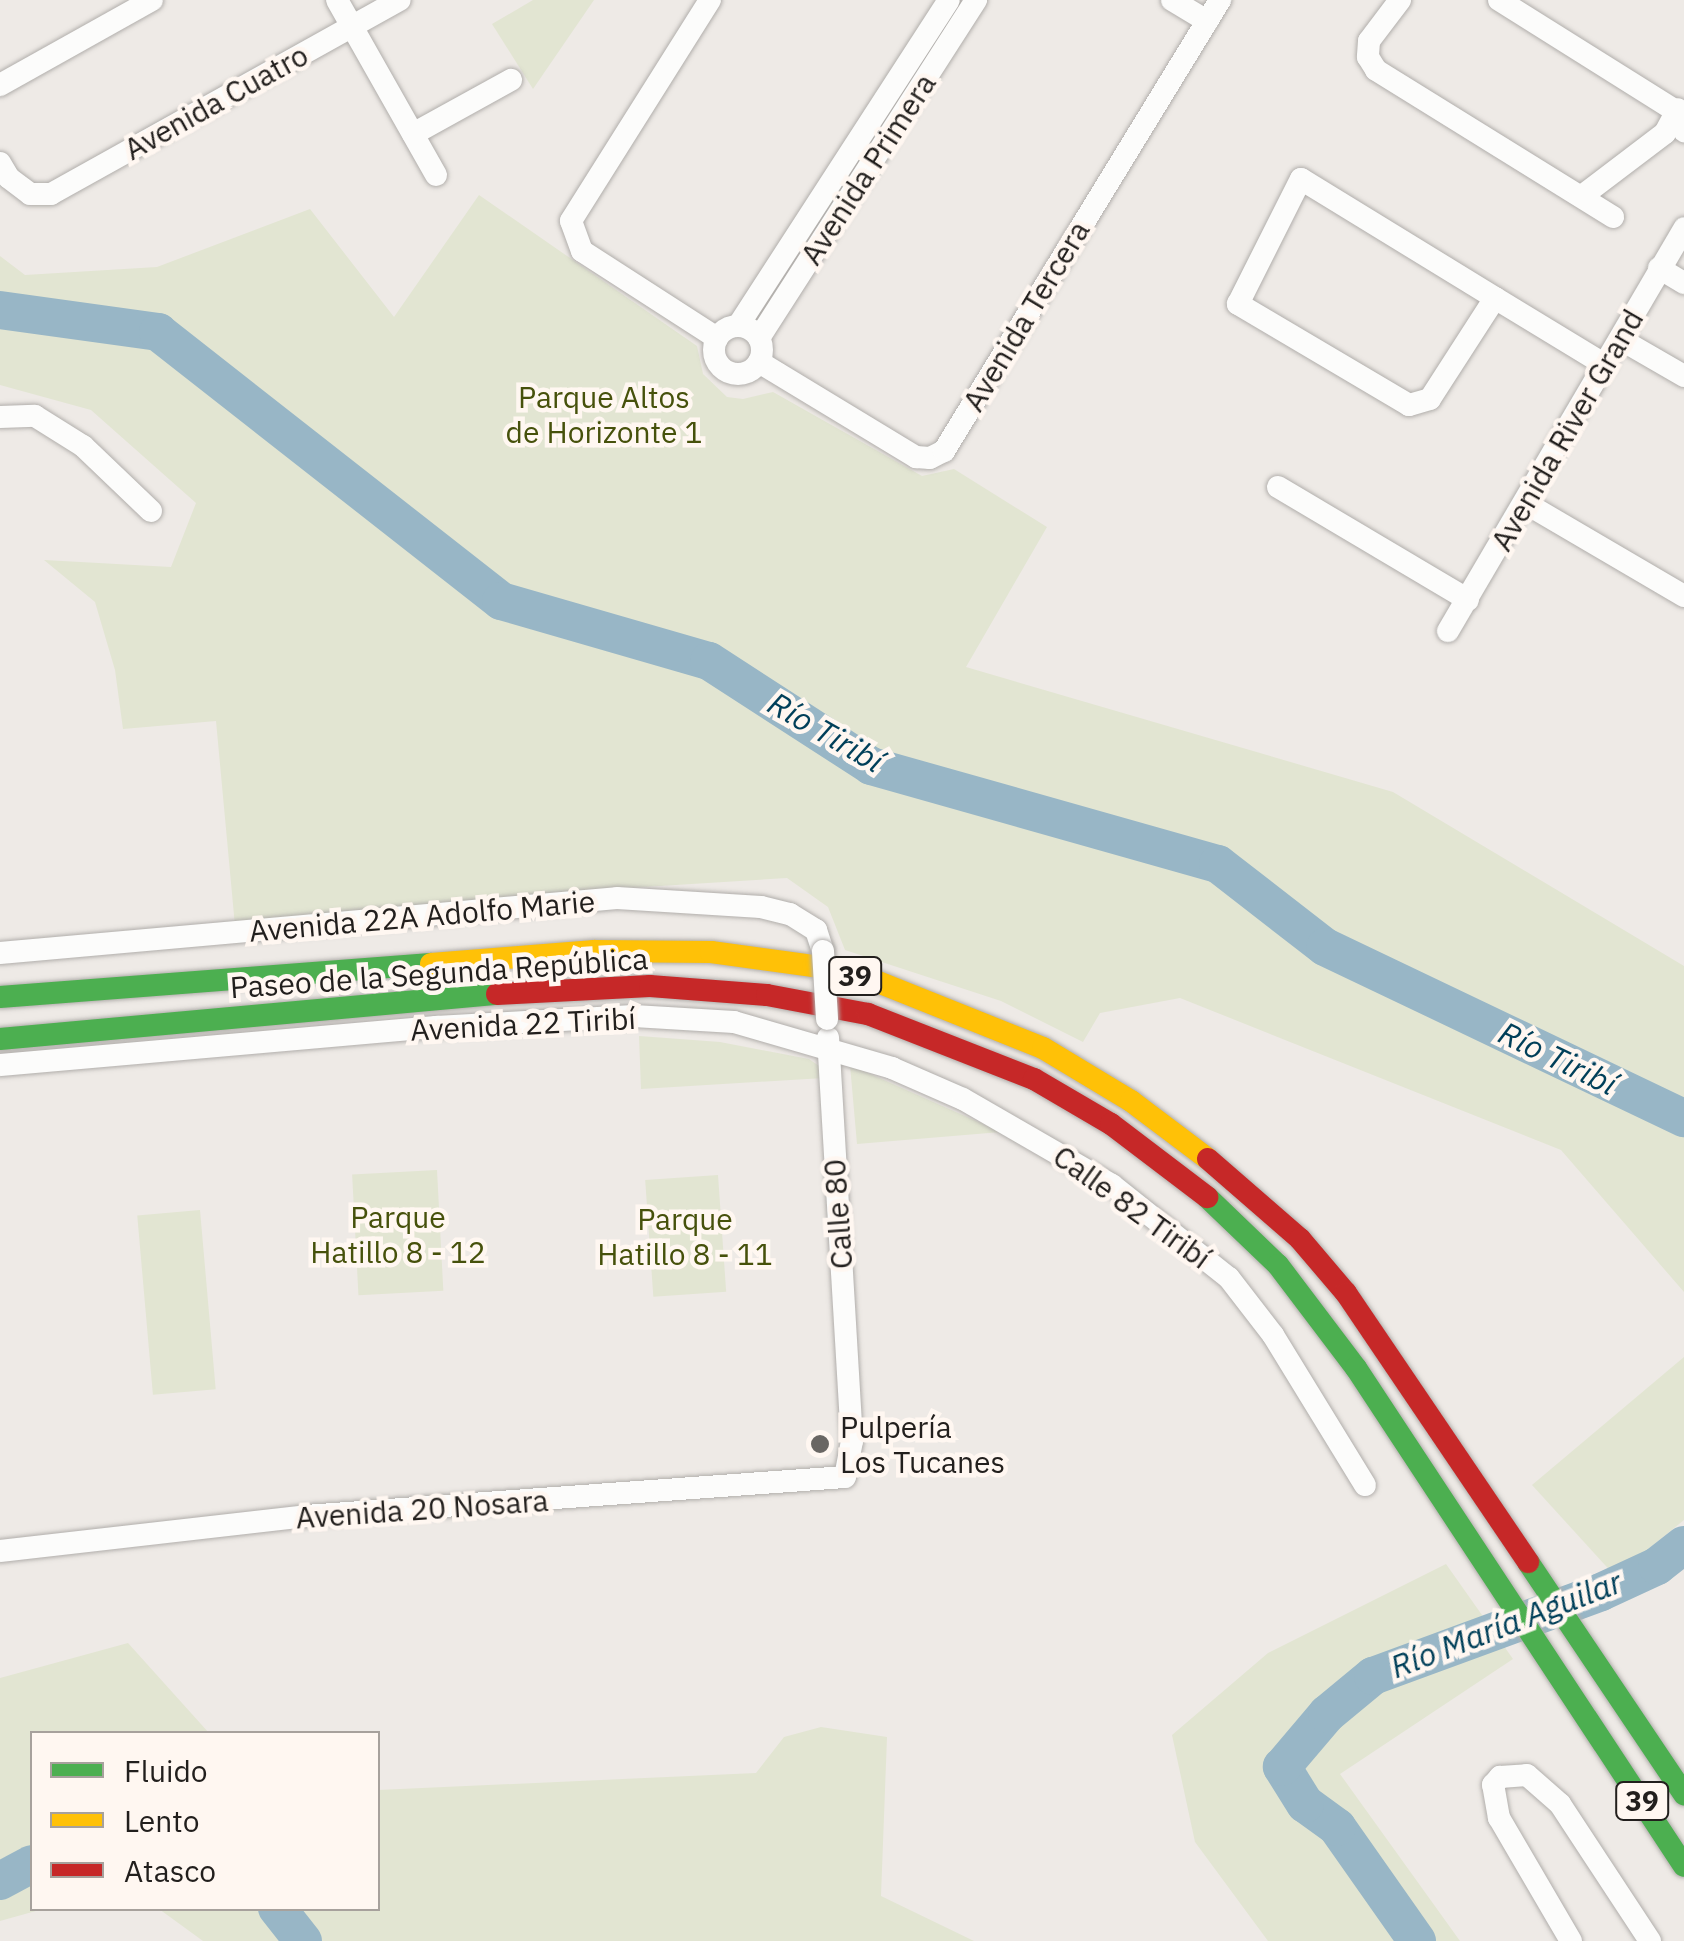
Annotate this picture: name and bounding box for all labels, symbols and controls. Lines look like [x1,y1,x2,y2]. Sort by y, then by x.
street label: Avenida Cuatro [118,37,314,167]
street label: Avenida Primera [793,67,943,271]
street label: Avenida Tercera [955,214,1097,418]
street label: Avenida River Grand [1483,303,1651,557]
park label: Parque Altos de Horizonte 1 [506,379,702,450]
water label: Río Tiribí [762,684,890,780]
street label: Avenida 22A Adolfo Marie [247,883,597,949]
street label: Paseo de la Segunda República [229,940,649,1006]
road number: 39 [828,953,882,999]
street label: Avenida 22 Tiribí [409,1000,637,1048]
water label: Río Tiribí [1493,1013,1623,1103]
street label: Calle 82 Tiribí [1046,1138,1218,1276]
street label: Calle 80 [816,1158,860,1270]
park label: Parque Hatillo 8 - 12 [310,1199,486,1270]
park label: Parque Hatillo 8 - 11 [597,1201,773,1272]
place label: Pulpería Los Tucanes [840,1409,1005,1480]
marker: Pulpería Los Tucanes [809,1433,831,1455]
street label: Avenida 20 Nosara [294,1482,550,1536]
water label: Río María Aguilar [1385,1562,1627,1686]
legend [30,1731,380,1911]
text: Fluido [124,1751,208,1790]
road number: 39 [1614,1778,1670,1824]
text: Lento [124,1801,199,1840]
text: Atasco [124,1851,216,1890]

